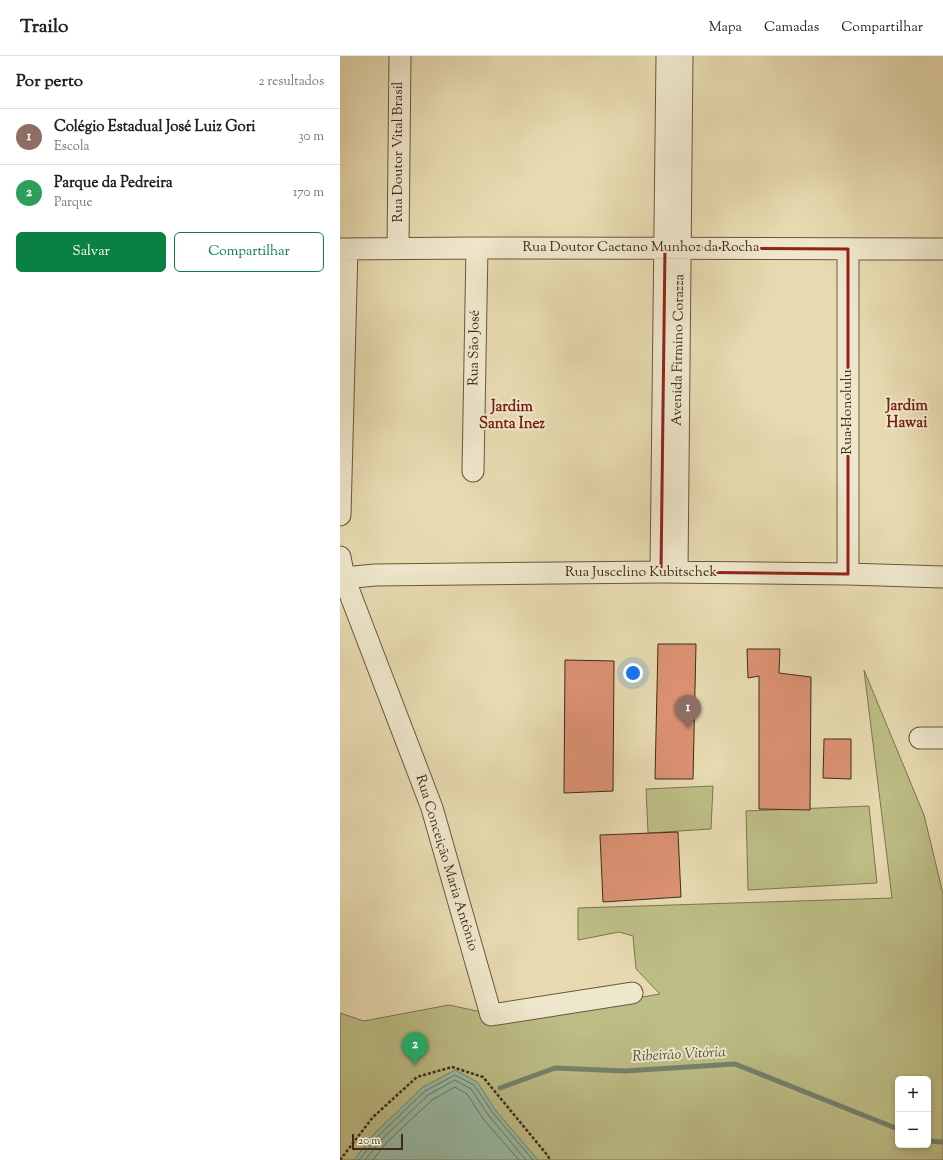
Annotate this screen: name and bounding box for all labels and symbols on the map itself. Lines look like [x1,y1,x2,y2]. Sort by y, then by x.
street label: Rua Doutor Vital Brasil [389,81,409,223]
street label: Rua Doutor Caetano Munhoz da Rocha [522,238,760,258]
street label: Avenida Firmino Corazza [668,273,690,426]
street label: Rua São José [464,310,486,386]
street label: Rua Honolulu [838,369,858,455]
district label: Jardim Hawai [885,396,929,434]
district label: Jardim Santa Inez [479,397,545,435]
street label: Rua Juscelino Kubitschek [565,563,717,583]
your location [623,663,643,683]
pin: 1 [675,695,701,728]
street label: Rua Conceição Maria Antônio [410,772,482,954]
pin: 2 [402,1032,428,1065]
water label: Ribeirão Vitória [632,1042,727,1068]
scale bar [352,1132,403,1151]

